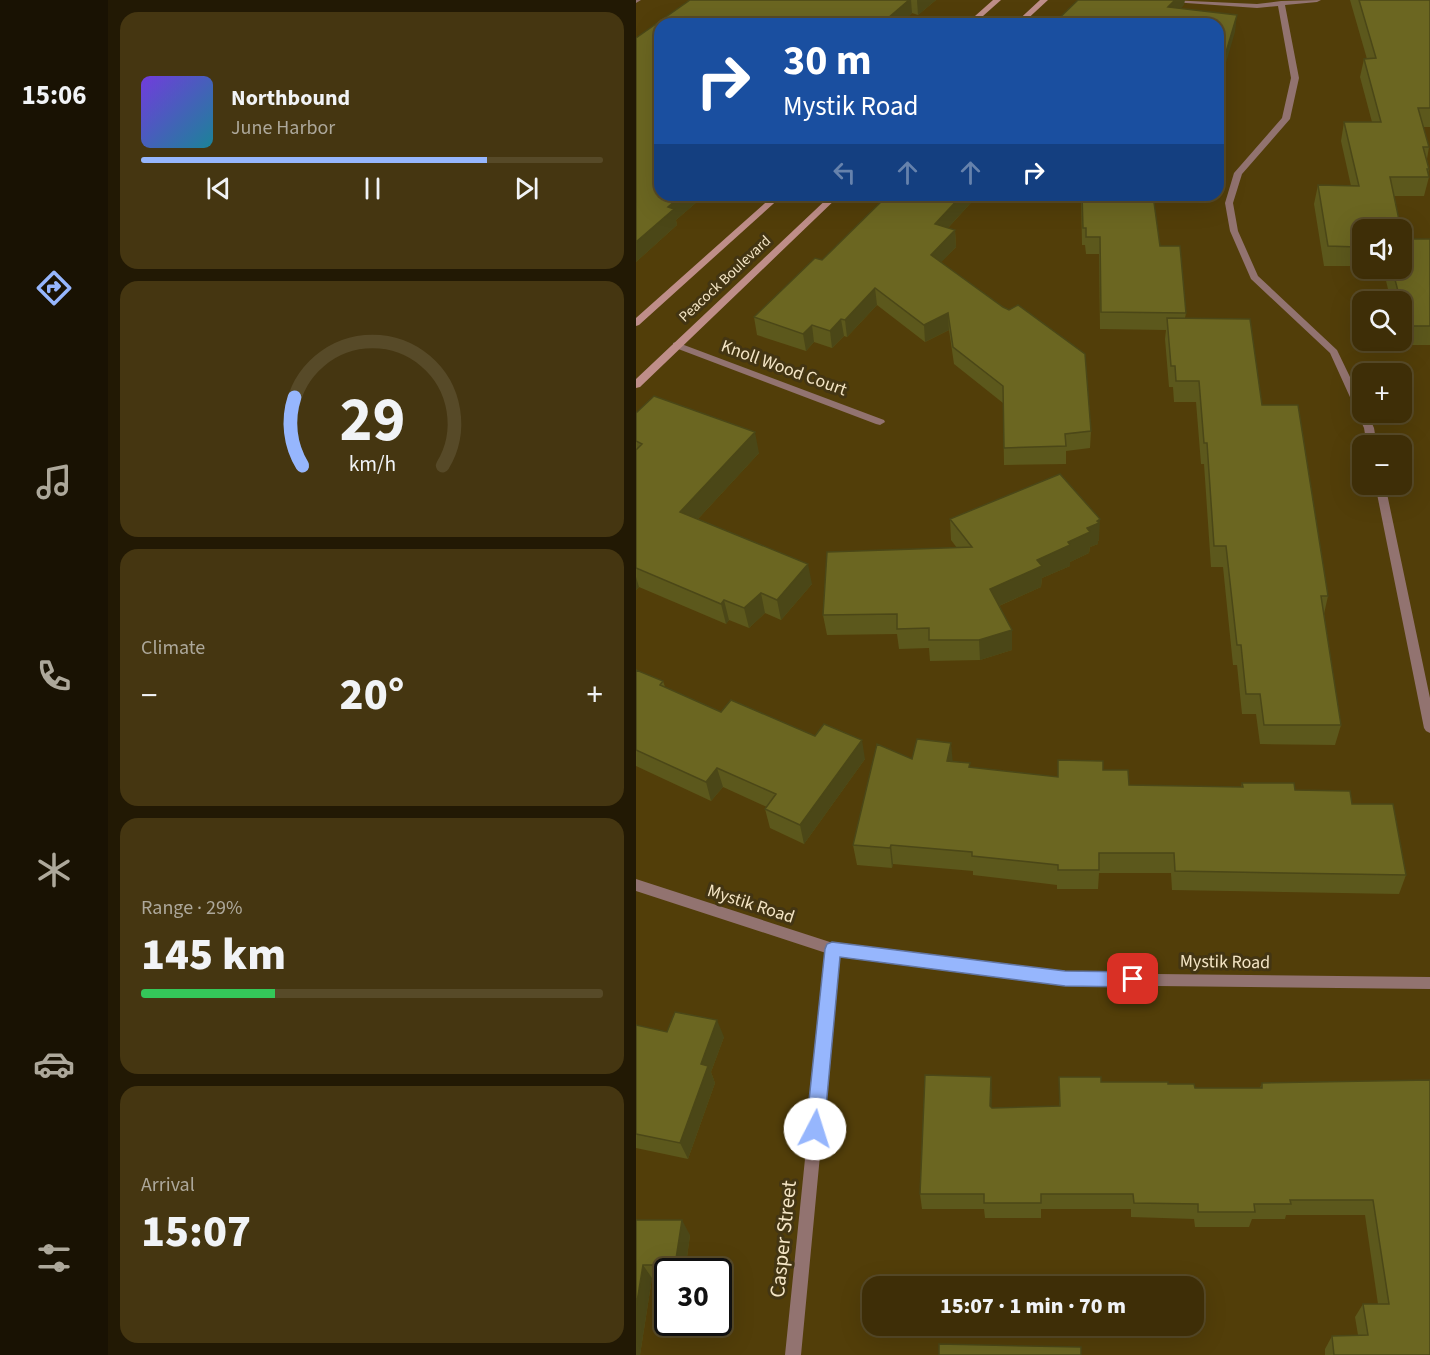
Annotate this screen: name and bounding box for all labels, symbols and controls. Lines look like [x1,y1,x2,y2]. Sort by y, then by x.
text: 30 m [783,31,872,91]
icon: right [684,42,762,120]
text: 15:06 [21,76,87,115]
text: Northbound [231,82,350,114]
text: Mystik Road [783,87,919,126]
text: June Harbor [231,114,335,142]
icon: left [828,156,861,189]
icon: ahead [891,156,924,189]
icon: ahead [954,156,987,189]
icon: right [1017,156,1050,189]
icon: previous [202,172,235,205]
icon: pause [356,172,389,205]
icon: next [510,172,543,205]
map controls [1352,219,1412,495]
button: sound [1352,219,1412,279]
street label: Peacock Boulevard [674,231,776,327]
icon: directions [33,267,75,309]
button: search [1352,291,1412,351]
street label: Knoll Wood Court [718,334,850,402]
button: + [1352,363,1412,423]
text: 29 [339,376,405,465]
button: − [1352,435,1412,495]
text: km/h [348,449,396,480]
icon: music [33,461,75,503]
text: Climate [141,634,205,662]
icon: phone [33,655,75,697]
text: 20° [340,663,404,727]
text: − [141,672,157,719]
text: + [587,672,603,719]
icon: climate [33,849,75,891]
street label: Mystik Road [704,878,798,930]
text: Range · 29% [141,894,242,922]
text: 145 km [141,923,286,987]
street label: Mystik Road [1180,949,1270,975]
pin [1107,953,1158,1004]
icon: arrive [1116,962,1149,995]
icon: car [33,1043,75,1085]
position arrow [783,1097,847,1161]
text: Arrival [141,1171,195,1199]
street label: Casper Street [762,1179,804,1299]
text: 15:07 [141,1200,251,1264]
icon: filters [33,1237,75,1279]
speed limit sign: 30 [654,1258,732,1336]
text: 15:07 · 1 min · 70 m [940,1290,1126,1322]

